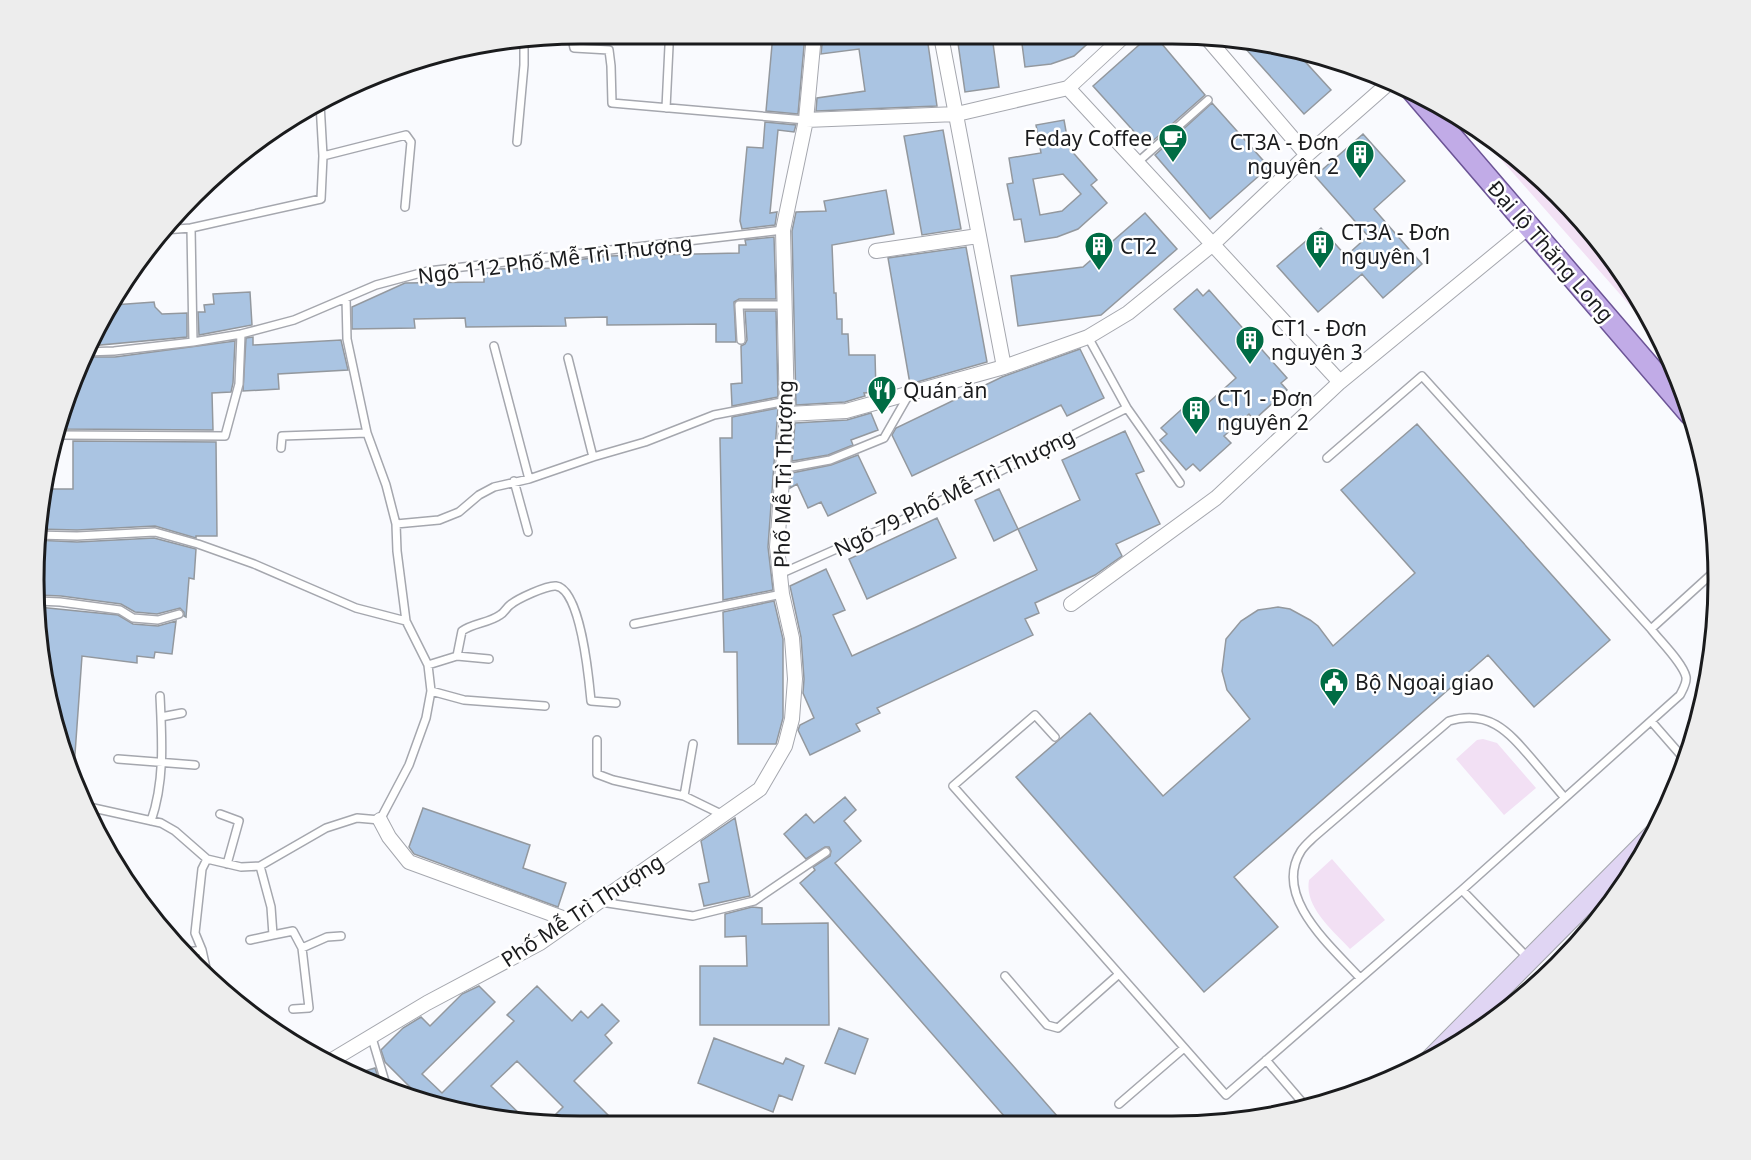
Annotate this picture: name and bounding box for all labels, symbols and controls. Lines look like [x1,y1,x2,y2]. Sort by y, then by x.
cafe icon: Feday Coffee [1157,122,1189,164]
place label: Feday Coffee [1024,124,1152,152]
place label: CT3A - Đơn nguyên 2 [1230,128,1339,180]
building icon: CT3A - Đơn nguyên 2 [1344,138,1376,180]
street label: Đại lộ Thăng Long [1482,174,1620,328]
place label: CT3A - Đơn nguyên 1 [1341,218,1450,270]
street label: Ngõ 112 Phố Mễ Trì Thượng [416,228,694,290]
building icon: CT3A - Đơn nguyên 1 [1304,228,1336,270]
building icon: CT2 [1083,230,1115,272]
place label: CT2 [1120,232,1157,260]
place label: CT1 - Đơn nguyên 3 [1271,314,1367,366]
building icon: CT1 - Đơn nguyên 3 [1234,324,1266,366]
restaurant icon: Quán ăn [866,374,898,416]
place label: Quán ăn [903,376,987,404]
street label: Phố Mễ Trì Thượng [767,380,799,568]
place label: CT1 - Đơn nguyên 2 [1217,384,1313,436]
building icon: CT1 - Đơn nguyên 2 [1180,394,1212,436]
street label: Ngõ 79 Phố Mễ Trì Thượng [829,421,1079,563]
public building icon: Bộ Ngoại giao [1318,666,1350,708]
place label: Bộ Ngoại giao [1355,668,1494,696]
street label: Phố Mễ Trì Thượng [496,847,668,973]

